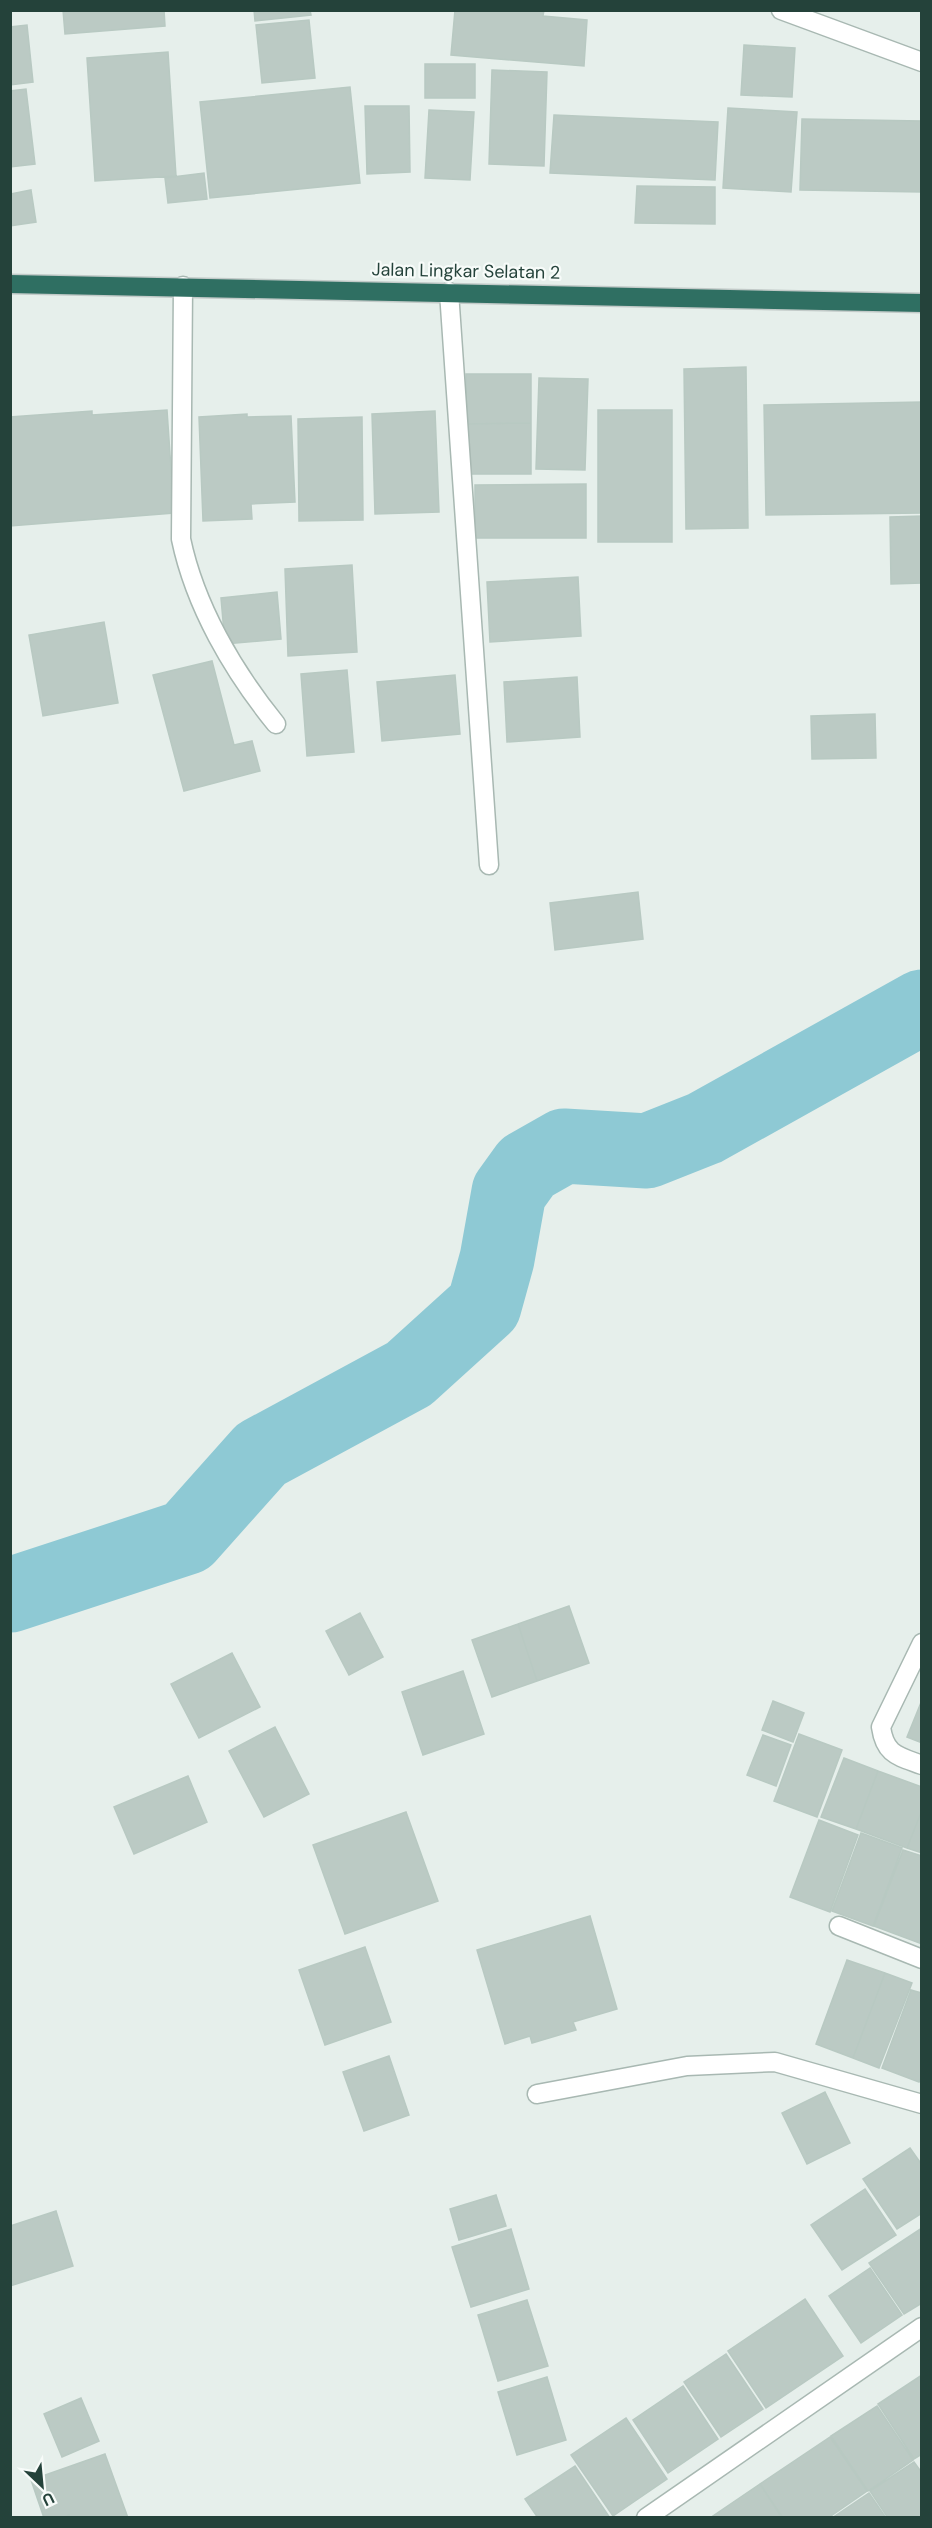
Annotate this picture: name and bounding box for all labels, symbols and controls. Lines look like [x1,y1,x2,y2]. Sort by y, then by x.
street label: Jalan Lingkar Selatan 2 [371,257,561,285]
north arrow [12,2456,72,2516]
text: U [39,2487,58,2511]

